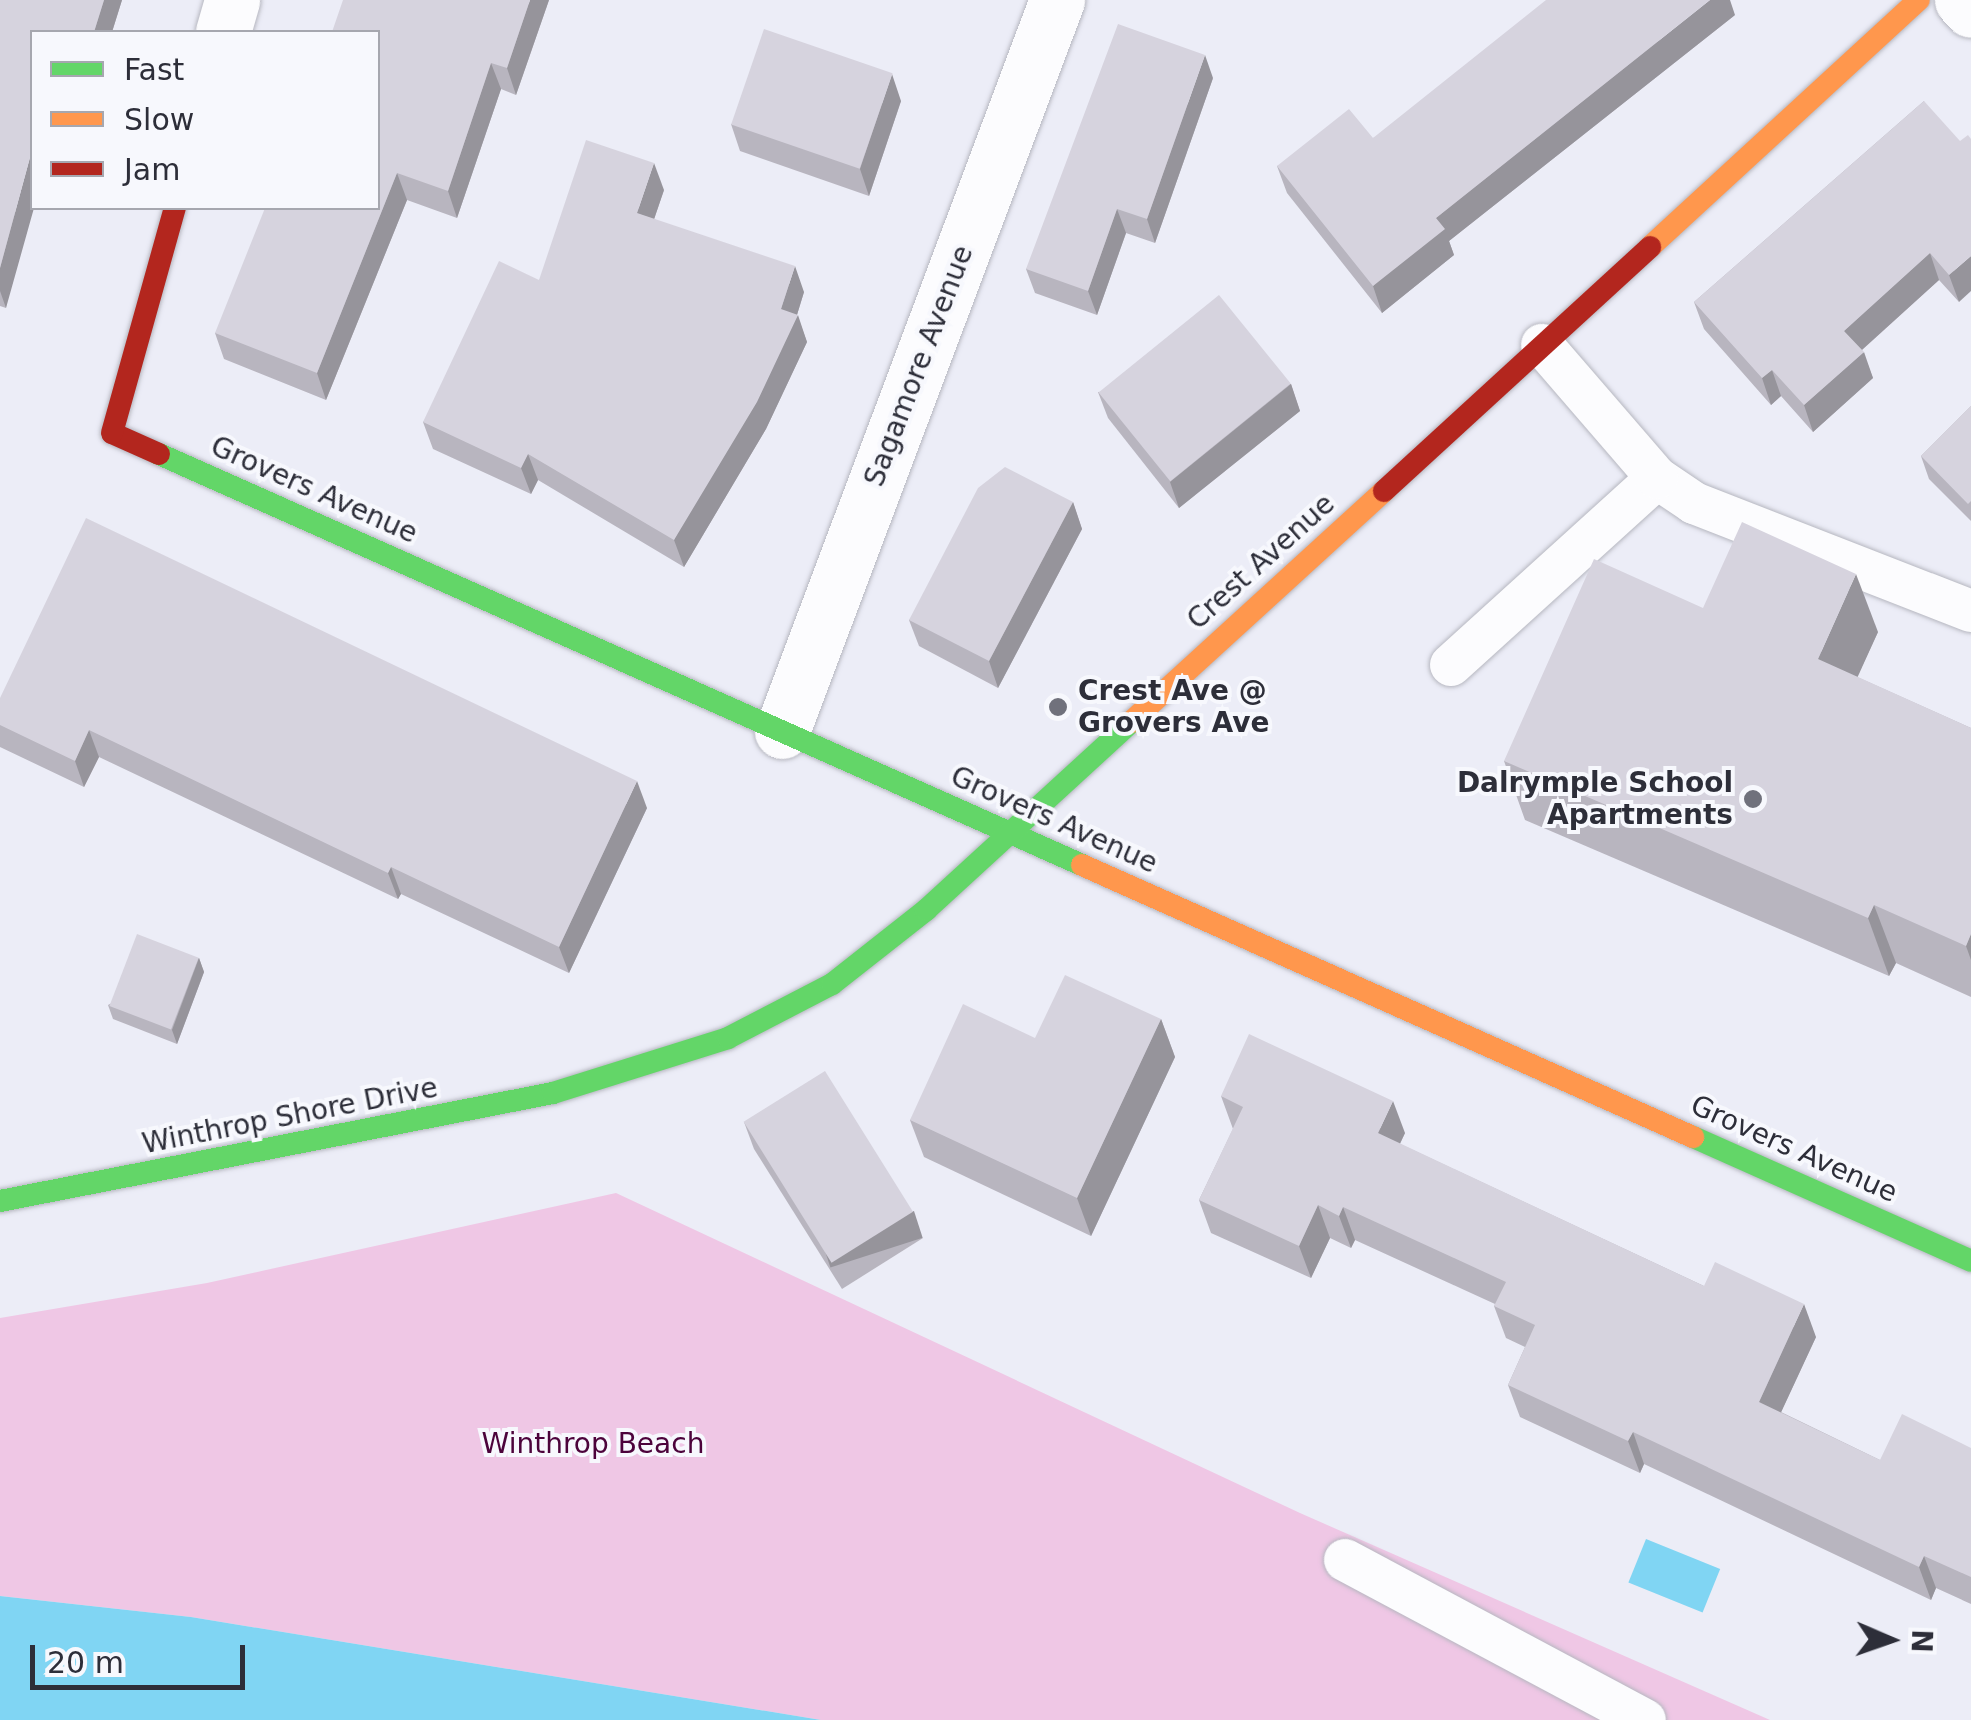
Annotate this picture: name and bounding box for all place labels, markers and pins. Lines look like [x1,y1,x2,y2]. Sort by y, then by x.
place label: Crest Ave @ Grovers Ave [1078,674,1269,740]
marker: Crest Ave @ Grovers Ave [1047,696,1069,718]
place label: Dalrymple School Apartments [1457,766,1733,832]
marker: Dalrymple School Apartments [1742,788,1764,810]

